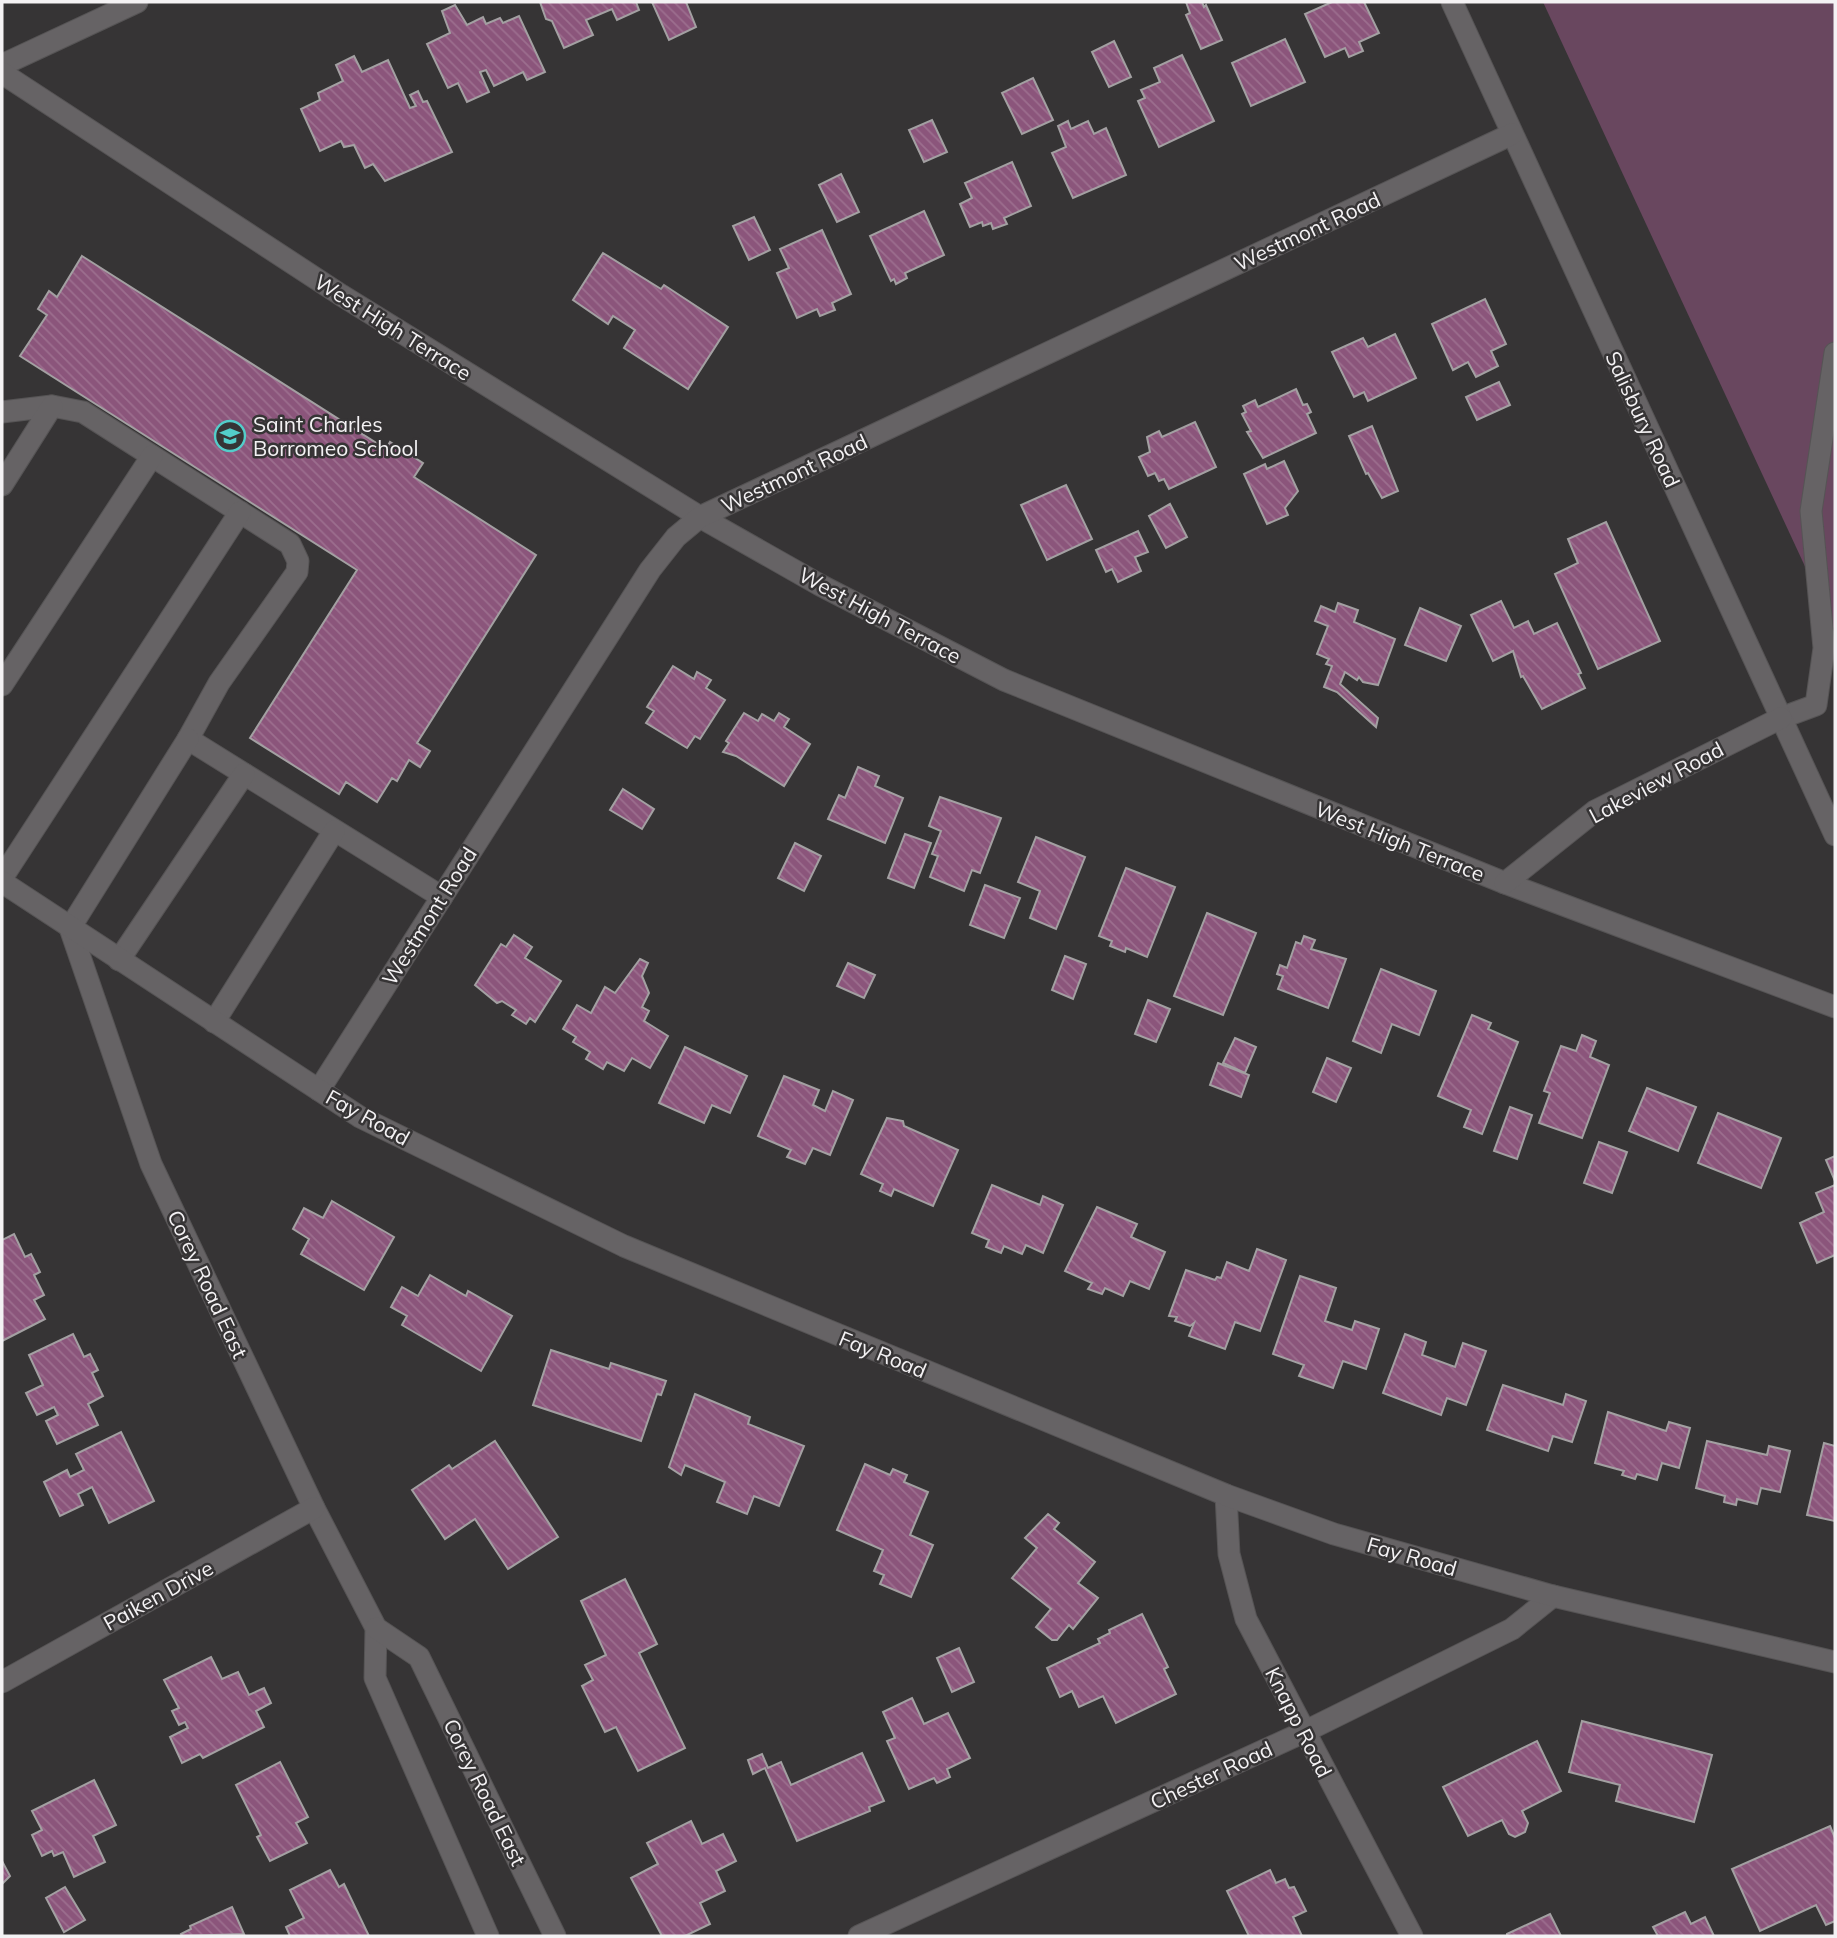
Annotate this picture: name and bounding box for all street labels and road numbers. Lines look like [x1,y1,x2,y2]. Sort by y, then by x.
street label: Westmont Road [1230,186,1384,276]
street label: West High Terrace [310,268,476,386]
street label: Salisbury Road [1600,347,1686,491]
street label: Westmont Road [717,428,871,518]
street label: West High Terrace [794,561,966,669]
street label: Lakeview Road [1584,736,1728,828]
street label: West High Terrace [1312,795,1488,887]
street label: Westmont Road [376,842,482,990]
street label: Fay Road [321,1083,415,1151]
street label: Corey Road East [162,1206,254,1362]
street label: Fay Road [835,1325,931,1383]
street label: Fay Road [1364,1531,1460,1581]
street label: Paiken Drive [99,1554,217,1636]
street label: Knapp Road [1260,1662,1338,1782]
street label: Corey Road East [438,1714,532,1870]
street label: Chester Road [1146,1735,1276,1815]

